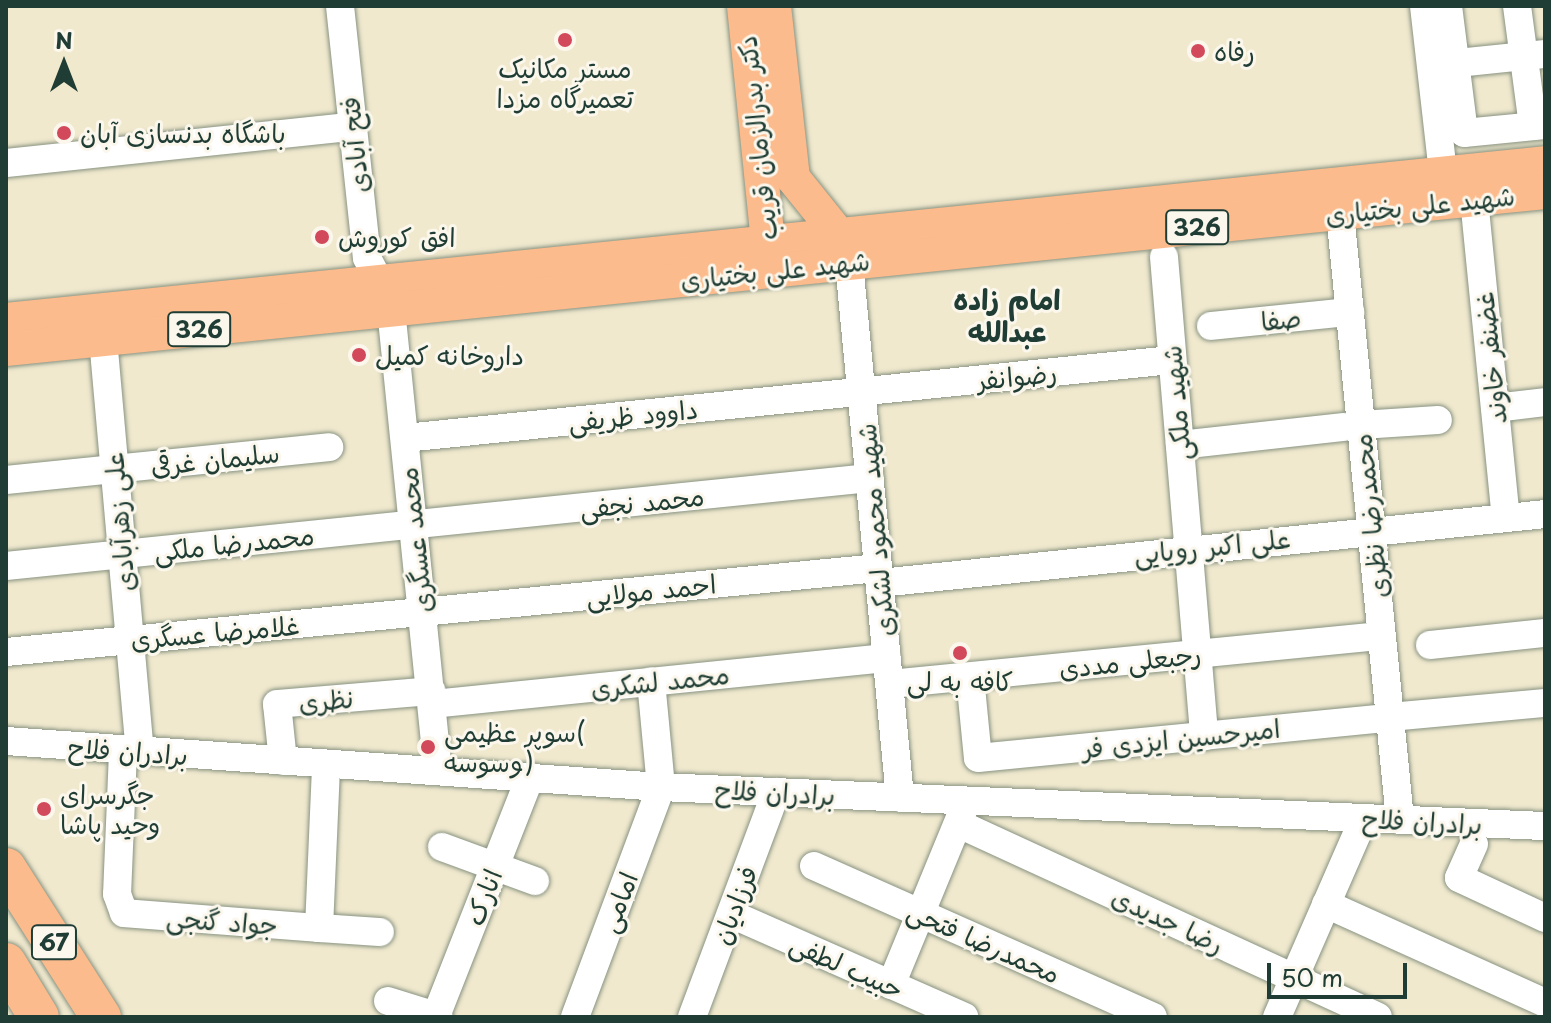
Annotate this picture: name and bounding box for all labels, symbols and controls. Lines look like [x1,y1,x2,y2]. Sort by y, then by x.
text: N [55,23,73,56]
north arrow [24,24,104,104]
marker: مستر مکانیک تعمیرگاه مزدا [556,31,574,49]
street label: دکتر بدرالزمان قریب [731,34,783,242]
place label: رفاه [1214,35,1255,67]
marker: رفاه [1189,42,1207,60]
place label: مستر مکانیک تعمیرگاه مزدا [496,52,634,114]
street label: فتح آبادی [333,95,375,195]
place label: باشگاه بدنسازی آبان [80,117,286,149]
marker: باشگاه بدنسازی آبان [55,124,73,142]
street label: شهید علی بختیاری [1324,180,1516,230]
road number: 326 [1165,207,1229,247]
place label: افق کوروش [338,221,456,253]
marker: افق کوروش [313,228,331,246]
street label: شهید علی بختیاری [679,245,871,295]
district label: امام زاده عبدالله [953,282,1061,348]
street label: غضنفر خاوند [1468,290,1512,426]
street label: صفا [1259,301,1303,337]
road number: 326 [167,309,231,349]
place label: داروخانه کمیل [375,339,524,371]
street label: شهید ملکی [1155,344,1197,462]
marker: داروخانه کمیل [350,346,368,364]
street label: رضوانفر [976,356,1058,396]
street label: داوود ظریفی [567,393,699,437]
street label: شهید محمود لشکری [850,422,900,638]
street label: محمدرضا نظری [1346,432,1394,600]
street label: سلیمان غرقی [149,437,281,481]
street label: علی زهرآبادی [97,451,141,593]
street label: محمد عسگری [392,466,438,614]
street label: محمد نجفی [578,480,706,524]
street label: محمدرضا ملکی [152,519,316,567]
street label: علی اکبر رویایی [1132,522,1292,570]
street label: احمد مولایی [584,568,718,612]
street label: غلامرضا عسگری [129,609,301,655]
street label: رجبعلی مددی [1057,638,1203,684]
marker: کافه به لی [951,644,969,662]
street label: محمد لشکری [589,658,731,704]
place label: کافه به لی [907,665,1013,697]
street label: نظری [297,682,355,718]
street label: امیرحسین ایزدی فر [1080,712,1282,764]
place label: سوپر عظیمی( وسوسه) [444,716,586,778]
street label: برادران فلاح [67,731,189,771]
marker: سوپر عظیمی( وسوسه) [419,738,437,756]
street label: برادران فلاح [714,773,836,811]
place label: جگرسرای وحید پاشا [60,778,160,840]
marker: جگرسرای وحید پاشا [35,800,53,818]
street label: برادران فلاح [1361,802,1483,840]
street label: فرزادیان [705,861,763,949]
street label: انارک [458,864,508,930]
street label: امامی [592,867,644,937]
street label: رضا جدیدی [1107,880,1229,960]
street label: محمدرضا فتحی [903,894,1065,990]
street label: جواد گنجی [165,902,279,940]
road number: 67 [30,922,78,962]
street label: حبیب لطفی [785,927,909,1005]
scale bar [1271,947,1411,997]
text: 50 m [1281,959,1343,995]

